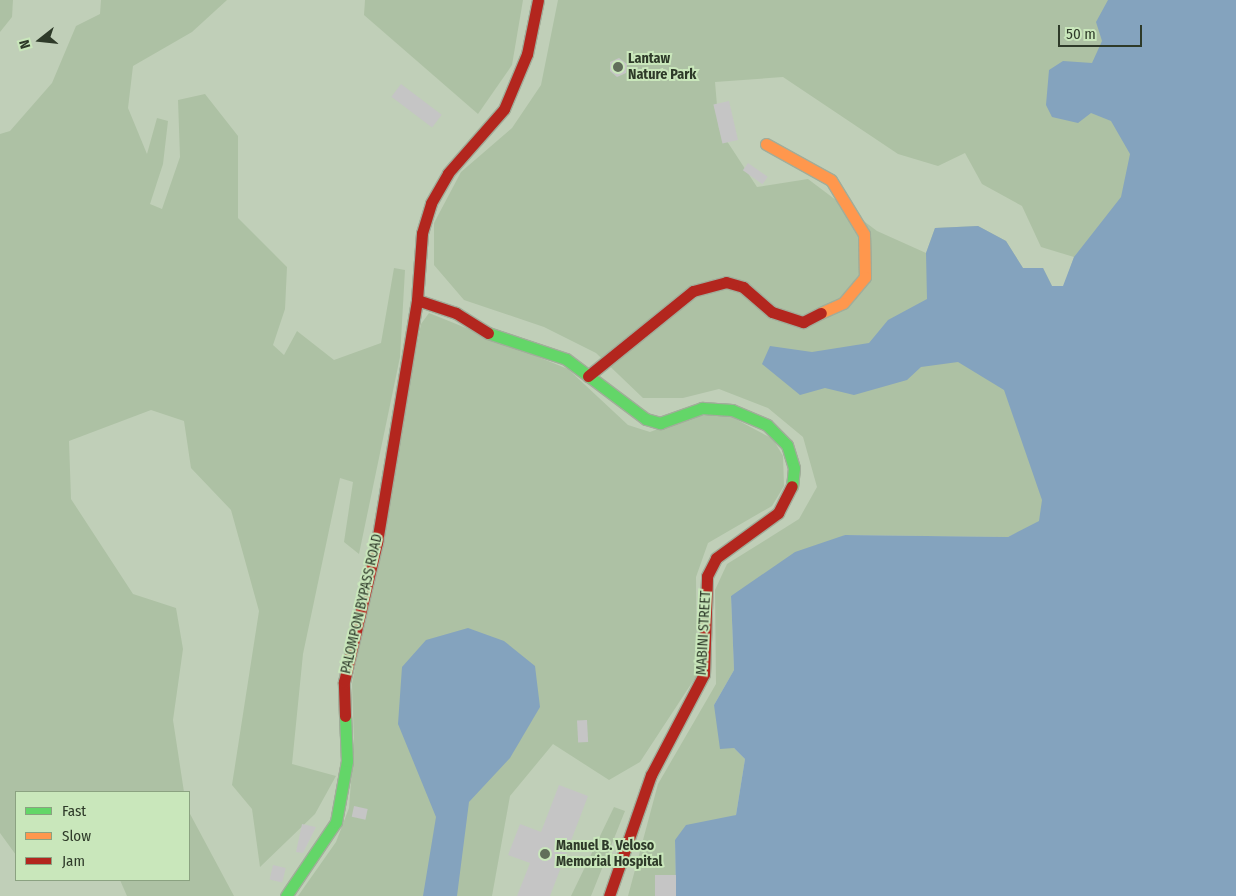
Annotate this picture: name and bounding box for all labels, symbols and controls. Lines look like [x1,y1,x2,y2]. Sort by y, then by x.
north arrow [15,15,65,65]
scale bar [1061,15,1145,47]
text: 50 m [1066,25,1096,43]
text: N [16,38,34,51]
place label: Lantaw Nature Park [628,51,696,84]
marker: Lantaw Nature Park [612,61,624,73]
street label: PALOMPON BYPASS ROAD [338,533,386,675]
street label: MABINI STREET [693,590,715,676]
legend [15,791,190,881]
text: Fast [62,802,86,820]
text: Slow [62,827,91,845]
place label: Manuel B. Veloso Memorial Hospital [556,838,662,870]
marker: Manuel B. Veloso Memorial Hospital [538,847,552,861]
text: Jam [62,852,85,870]

